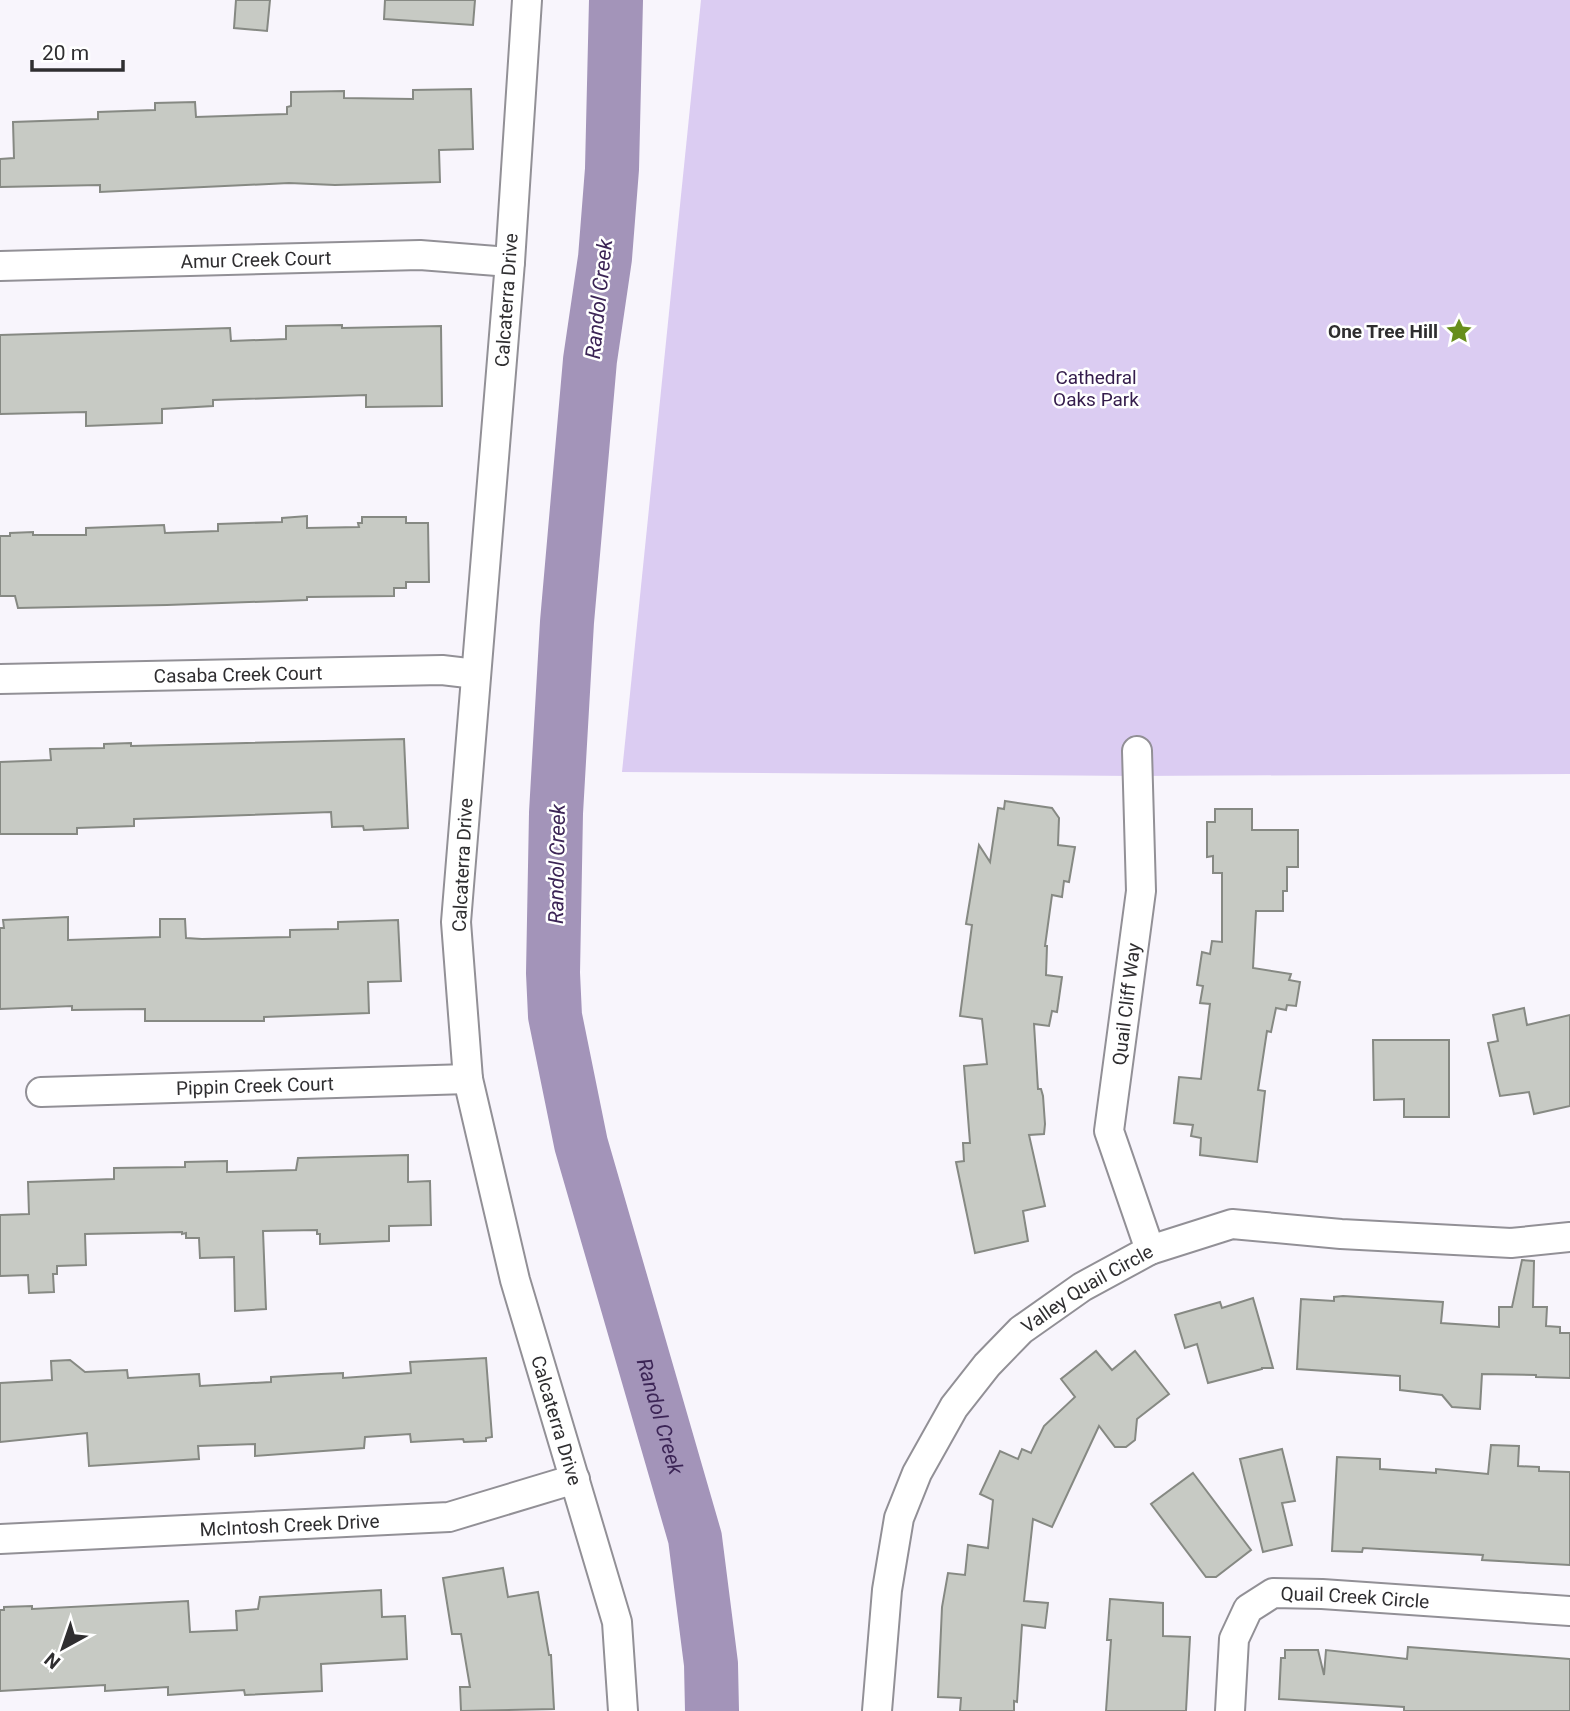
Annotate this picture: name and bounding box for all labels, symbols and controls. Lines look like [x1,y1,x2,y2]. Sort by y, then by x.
scale bar [32,28,122,72]
text: 20 m [42,41,89,65]
street label: Calcaterra Drive [490,232,523,368]
water label: Randol Creek [581,237,617,360]
street label: Amur Creek Court [180,246,332,273]
place icon: One Tree Hill [1444,316,1474,346]
place label: One Tree Hill [1328,320,1438,343]
park label: Cathedral Oaks Park [1053,366,1139,411]
street label: Casaba Creek Court [153,661,322,688]
street label: Calcaterra Drive [448,797,477,933]
water label: Randol Creek [544,803,570,924]
street label: Quail Cliff Way [1108,942,1145,1067]
street label: Pippin Creek Court [176,1072,334,1100]
street label: Valley Quail Circle [1017,1240,1157,1338]
street label: Calcaterra Drive [526,1353,587,1488]
water label: Randol Creek [632,1355,688,1478]
street label: McIntosh Creek Drive [199,1509,380,1541]
street label: Quail Creek Circle [1280,1582,1430,1613]
north arrow [28,1613,98,1683]
text: N [40,1648,65,1674]

